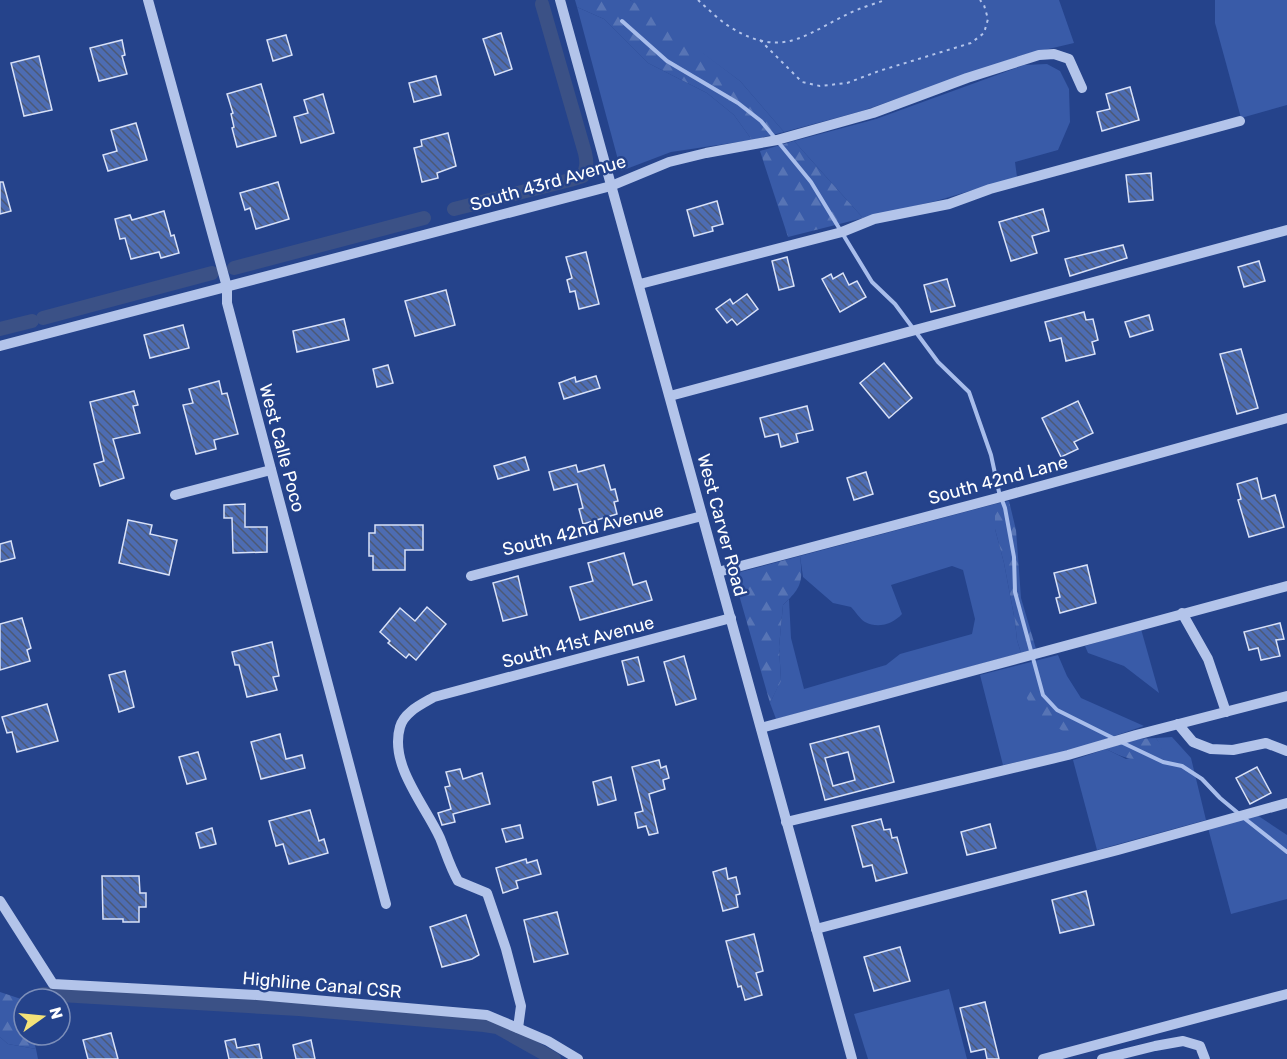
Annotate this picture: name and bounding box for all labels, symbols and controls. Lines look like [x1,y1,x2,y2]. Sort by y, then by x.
street label: South 43rd Avenue [468,150,628,216]
street label: West Calle Poco [254,381,310,515]
street label: West Carver Road [692,451,752,599]
street label: South 42nd Lane [926,451,1070,509]
street label: South 42nd Avenue [500,499,666,561]
street label: South 41st Avenue [500,611,656,673]
street label: Highline Canal CSR [242,967,403,1003]
north arrow [12,987,72,1047]
text: N [45,1005,67,1021]

